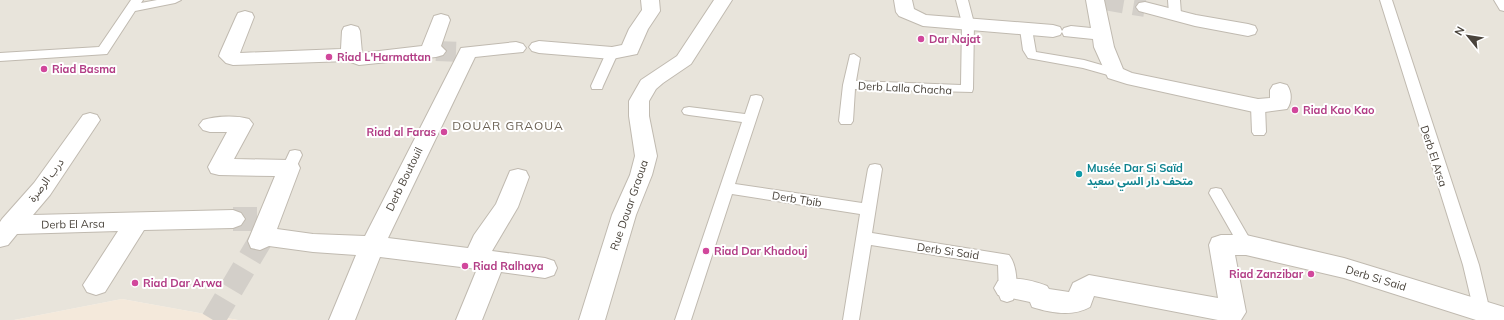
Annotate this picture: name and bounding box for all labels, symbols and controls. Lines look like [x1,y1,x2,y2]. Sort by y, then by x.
north arrow [1448,16,1488,56]
text: N [1451,24,1467,38]
place label: Dar Najat [929,32,981,46]
marker: Dar Najat [916,34,926,44]
place label: Riad L'Harmattan [337,50,431,64]
marker: Riad L'Harmattan [324,52,334,62]
place label: Riad Basma [52,62,116,76]
marker: Riad Basma [39,64,49,74]
street label: Derb Lalla Chacha [858,79,952,97]
place label: Riad Kao Kao [1303,103,1375,117]
marker: Riad Kao Kao [1290,105,1300,115]
district label: DOUAR GRAOUA [452,118,564,133]
street label: Derb El Arsa [1417,124,1451,188]
place label: Riad al Faras [367,125,436,139]
marker: Riad al Faras [439,127,449,137]
street label: Derb Boutouil [382,145,426,213]
street label: درب الرصرة [25,155,67,205]
street label: Rue Douar Graoua [607,158,651,252]
place label: Musée Dar Si Saïd متحف دار السي سعيد [1087,161,1193,191]
marker: Musée Dar Si Saïd متحف دار السي سعيد [1074,169,1084,179]
street label: Derb Tbib [771,188,823,210]
street label: Derb El Arsa [41,216,105,232]
street label: Derb Si Said [916,240,980,262]
place label: Riad Dar Khadouj [714,244,807,258]
marker: Riad Dar Khadouj [701,246,711,256]
place label: Riad Ralhaya [473,259,544,273]
marker: Riad Ralhaya [460,261,470,271]
street label: Derb Si Said [1344,262,1408,294]
place label: Riad Zanzibar [1229,267,1304,281]
marker: Riad Zanzibar [1306,269,1316,279]
place label: Riad Dar Arwa [143,276,222,290]
marker: Riad Dar Arwa [130,278,140,288]

